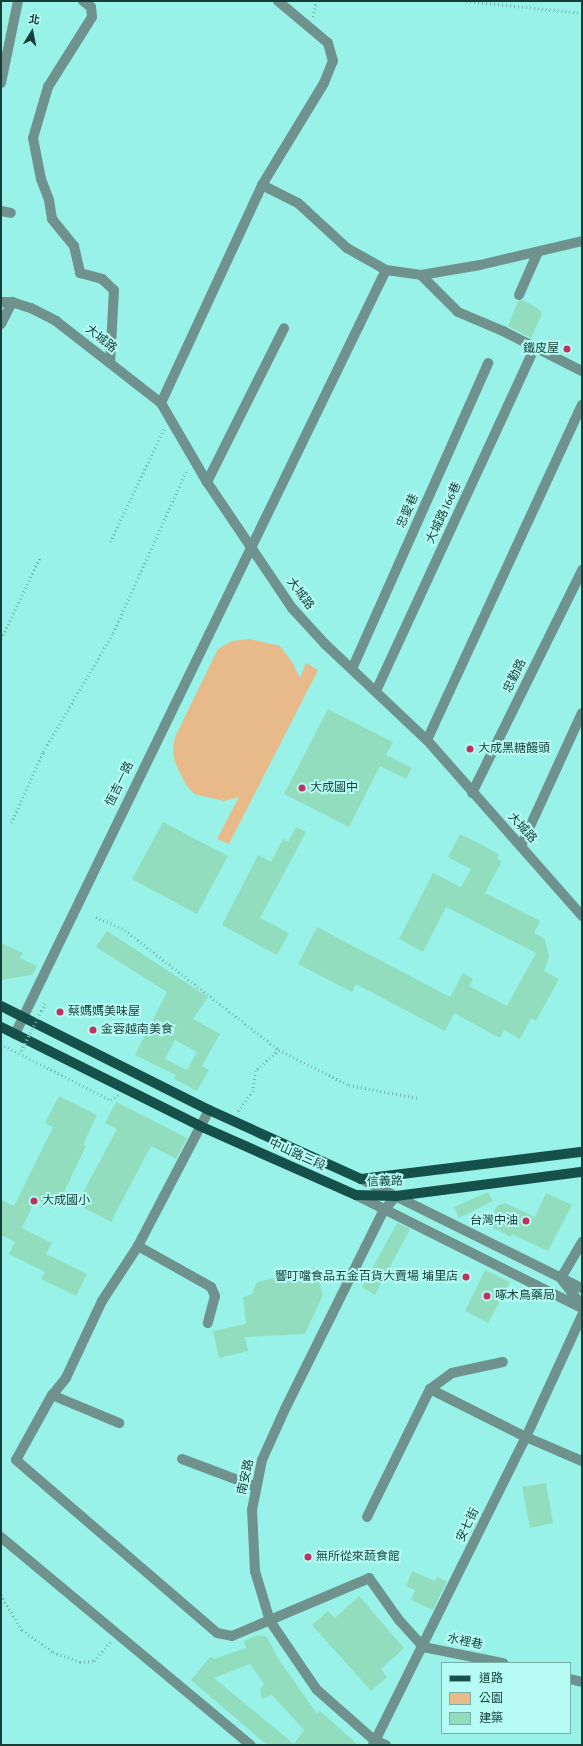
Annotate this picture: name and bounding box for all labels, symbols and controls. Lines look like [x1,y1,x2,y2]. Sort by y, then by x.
text: 北 [27,10,41,29]
north arrow [12,12,52,52]
street label: 大城路 [82,322,120,356]
place label: 鐵皮屋 [523,342,559,356]
marker: 鐵皮屋 [562,344,572,354]
street label: 大城路166巷 [424,480,464,546]
street label: 忠愛巷 [394,492,422,530]
street label: 大城路 [283,575,317,613]
street label: 忠勤路 [501,657,529,695]
place label: 大成黑糖饅頭 [478,742,550,756]
marker: 大成黑糖饅頭 [465,744,475,754]
street label: 恆吉一路 [103,759,137,809]
place label: 大成國中 [310,781,358,795]
marker: 大成國中 [297,783,307,793]
street label: 大城路 [505,810,539,846]
place label: 蔡媽媽美味屋 [68,1005,140,1019]
marker: 蔡媽媽美味屋 [55,1007,65,1017]
place label: 金蓉越南美食 [101,1023,173,1037]
marker: 金蓉越南美食 [88,1025,98,1035]
street label: 中山路三段 [267,1136,327,1174]
street label: 信義路 [367,1174,403,1190]
place label: 大成國小 [42,1194,90,1208]
marker: 大成國小 [29,1196,39,1206]
place label: 台灣中油 [470,1214,518,1228]
marker: 台灣中油 [521,1216,531,1226]
place label: 響叮噹食品五金百貨大賣場 埔里店 [275,1270,458,1284]
marker: 響叮噹食品五金百貨大賣場 埔里店 [461,1272,471,1282]
place label: 啄木鳥藥局 [495,1289,555,1303]
marker: 啄木鳥藥局 [482,1291,492,1301]
street label: 南安路 [235,1458,257,1496]
street label: 安七街 [454,1506,482,1544]
place label: 無所從來蔬食館 [316,1550,400,1564]
marker: 無所從來蔬食館 [303,1552,313,1562]
street label: 水裡巷 [446,1631,484,1653]
legend [441,1662,571,1734]
text: 道路 [479,1669,503,1688]
text: 公園 [479,1689,503,1708]
text: 建築 [479,1709,503,1728]

